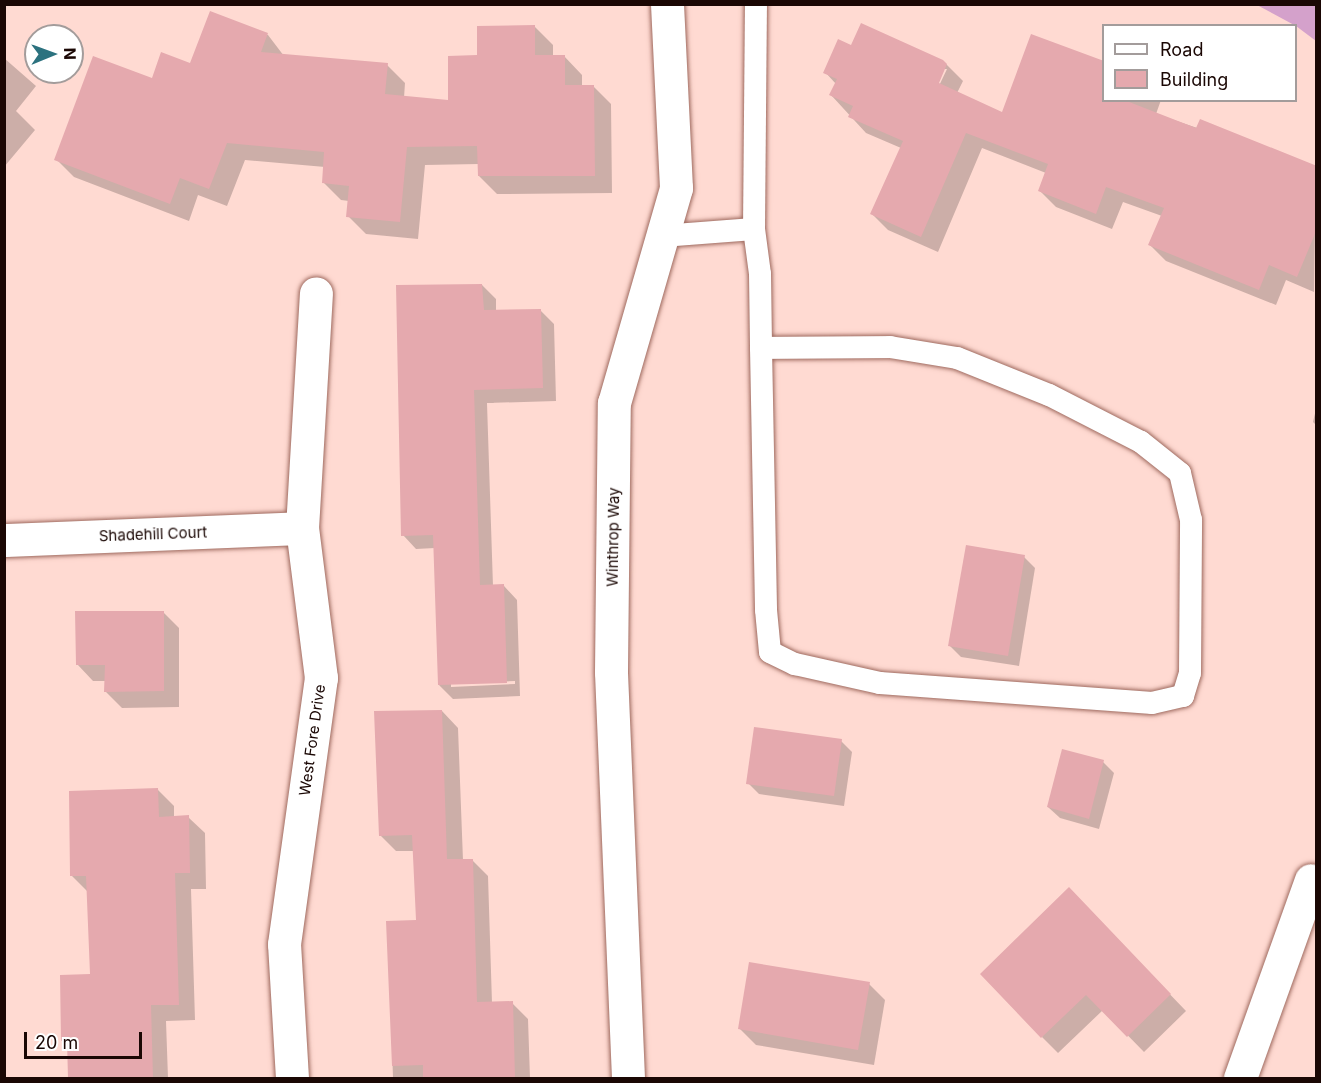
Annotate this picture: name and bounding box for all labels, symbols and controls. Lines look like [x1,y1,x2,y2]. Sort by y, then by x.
north arrow [24,24,84,84]
legend [1102,24,1297,102]
text: Road [1160,39,1203,60]
text: N [60,47,80,60]
text: Building [1160,69,1228,90]
street label: Winthrop Way [603,487,623,587]
street label: Shadehill Court [98,523,208,545]
street label: West Fore Drive [295,683,329,797]
scale bar [27,1020,146,1058]
text: 20 m [35,1032,78,1053]

